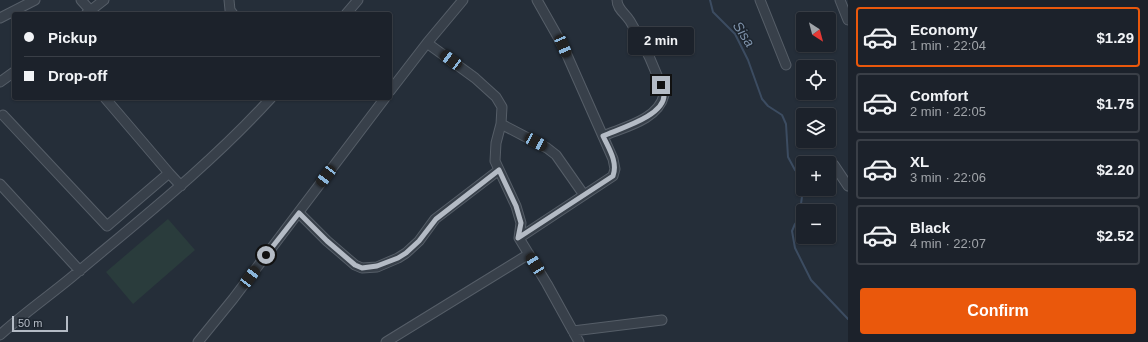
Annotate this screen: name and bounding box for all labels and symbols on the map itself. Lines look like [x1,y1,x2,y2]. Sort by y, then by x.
north arrow [796,12,836,52]
water label: Sisa [730,18,758,50]
callout: 2 min [628,27,694,55]
car [553,33,573,59]
car [438,48,464,72]
route end [652,76,670,94]
car [523,131,549,153]
car [314,163,338,189]
route start [257,246,275,264]
car [524,251,546,277]
car [238,264,262,290]
scale bar [12,314,68,333]

